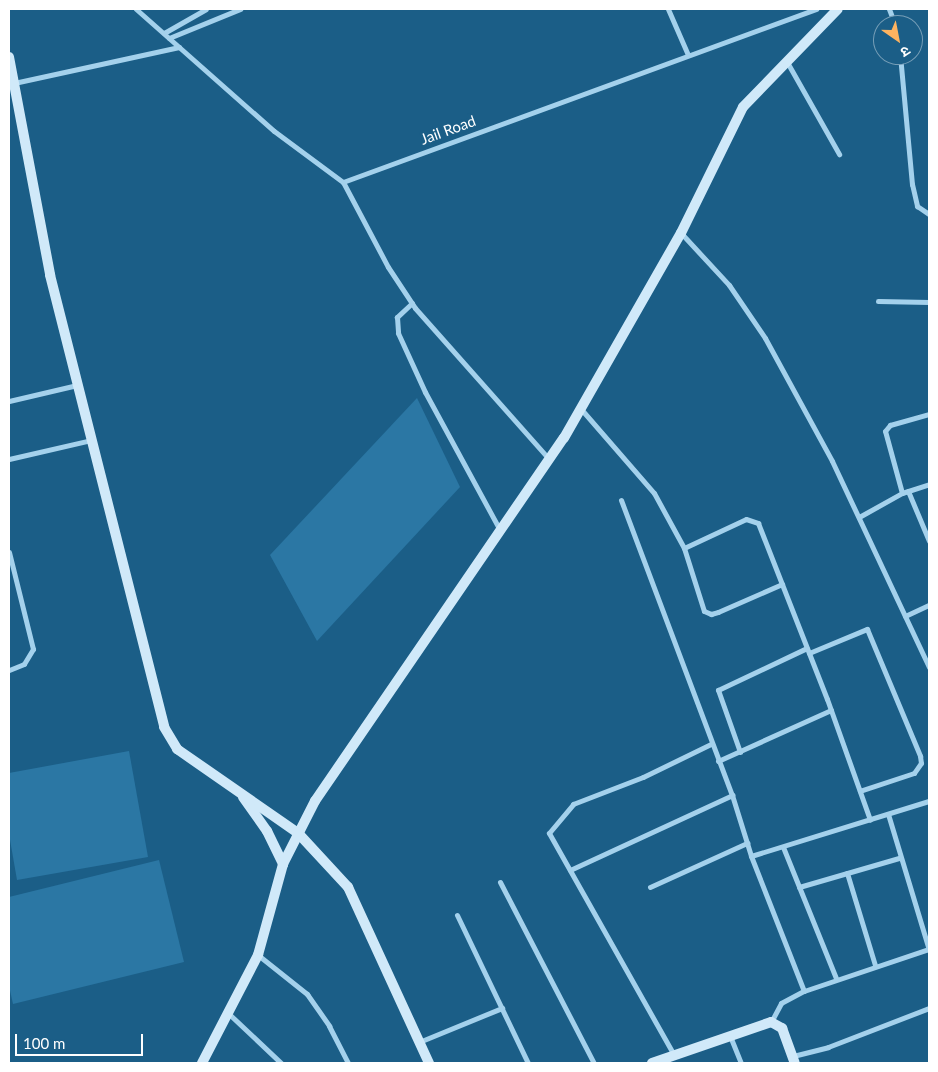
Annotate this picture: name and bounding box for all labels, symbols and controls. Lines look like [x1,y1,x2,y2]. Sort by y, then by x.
north arrow [873,15,923,65]
text: उ [898,43,914,62]
street label: Jail Road [418,112,478,148]
scale bar [18,1024,145,1056]
text: 100 m [23,1034,65,1052]

